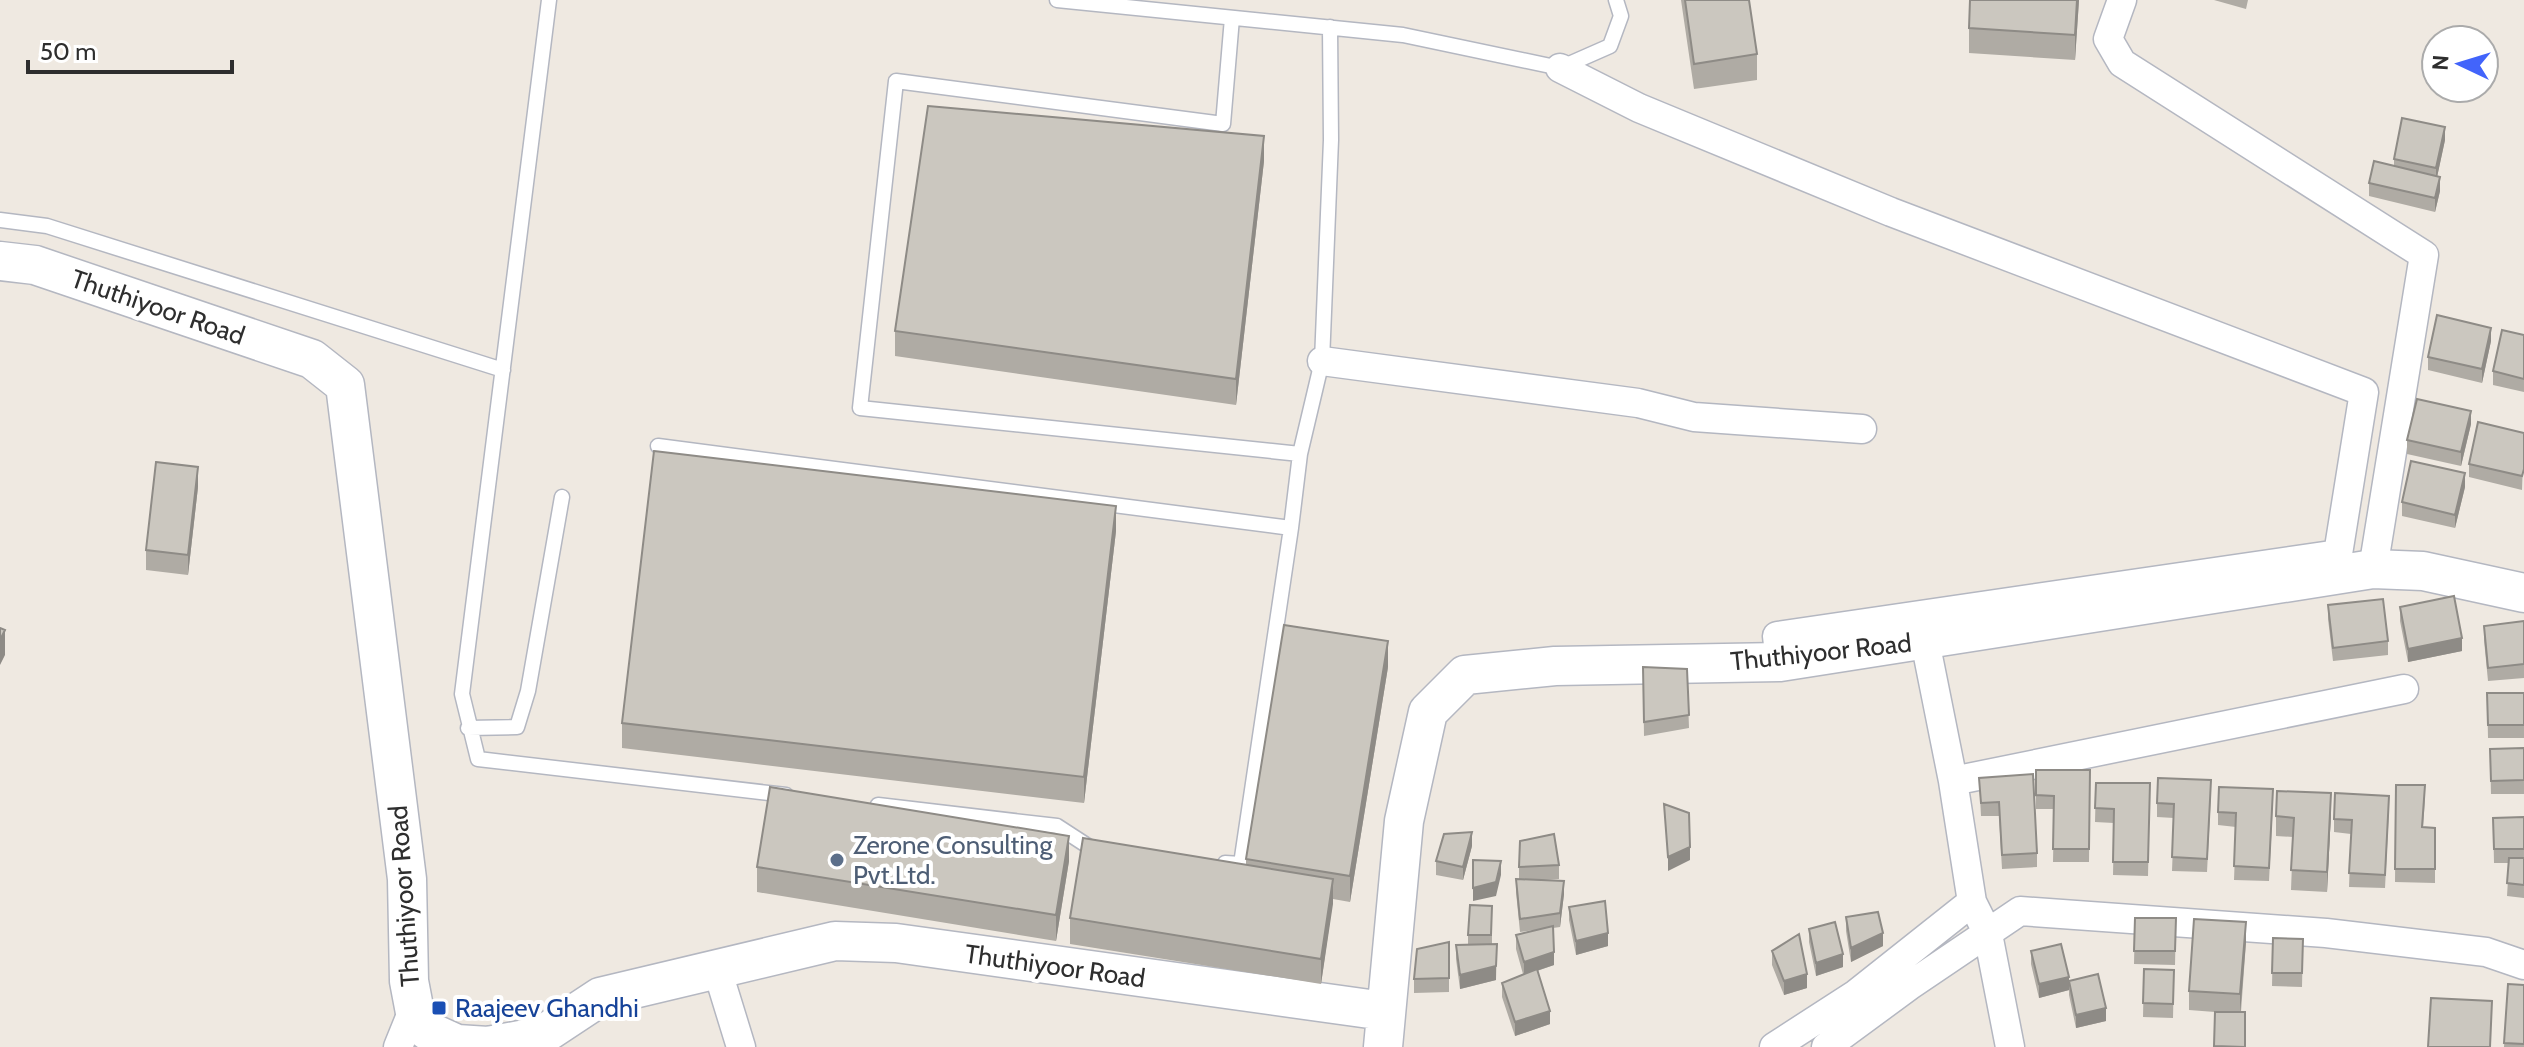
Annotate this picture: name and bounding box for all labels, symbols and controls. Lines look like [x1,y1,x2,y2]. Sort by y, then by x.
scale bar [28,24,232,74]
north arrow [2420,24,2500,104]
text: 50 m [40,37,96,66]
text: N [2427,54,2455,71]
street label: Thuthiyoor Road [67,262,249,352]
street label: Thuthiyoor Road [1729,627,1913,677]
street label: Thuthiyoor Road [382,804,426,988]
place label: Zerone Consulting Pvt.Ltd. [853,829,1053,891]
marker: Zerone Consulting Pvt.Ltd. [828,851,846,869]
street label: Thuthiyoor Road [963,938,1147,994]
place label: Raajeev Ghandhi [455,992,639,1024]
marker: Raajeev Ghandhi [430,999,448,1017]

